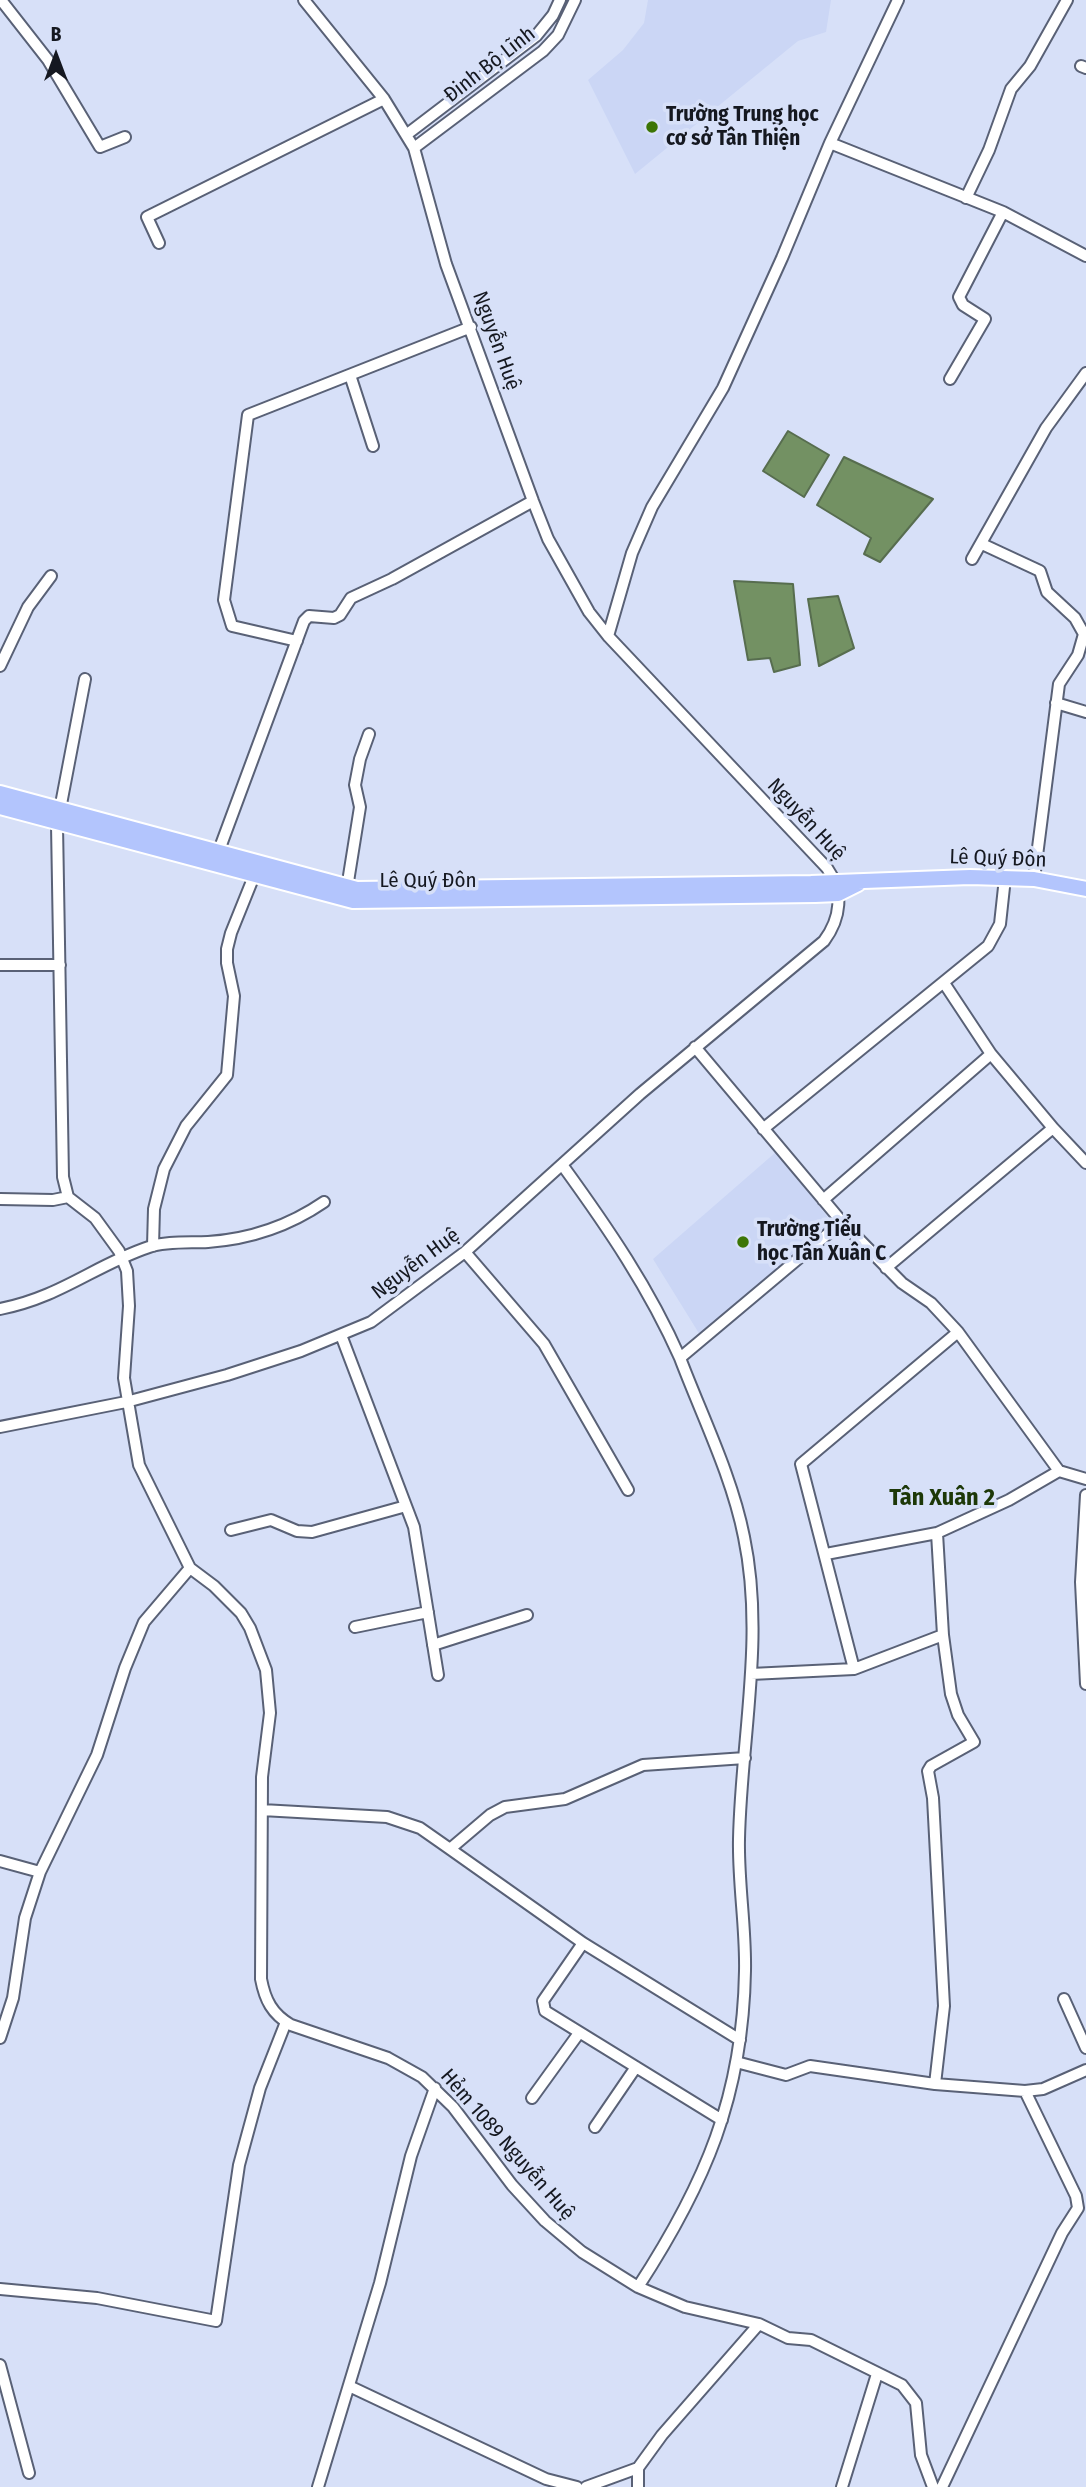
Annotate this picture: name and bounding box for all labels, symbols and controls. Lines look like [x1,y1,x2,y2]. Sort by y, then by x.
north arrow [21,21,91,91]
street label: Đinh Bộ Lĩnh [439,22,541,108]
text: B [51,23,61,46]
place label: Trường Trung học cơ sở Tân Thiện [666,102,819,152]
marker: Trường Trung học cơ sở Tân Thiện [644,119,660,135]
street label: Nguyễn Huệ [467,288,525,394]
street label: Nguyễn Huệ [762,774,850,866]
street label: Lê Quý Đôn [949,845,1047,873]
street label: Lê Quý Đôn [379,868,477,894]
place label: Trường Tiểu học Tân Xuân C [757,1217,886,1267]
street label: Nguyễn Huệ [367,1223,465,1305]
marker: Trường Tiểu học Tân Xuân C [735,1234,751,1250]
district label: Tân Xuân 2 [889,1484,995,1512]
street label: Hẻm 1089 Nguyễn Huệ [435,2064,579,2226]

